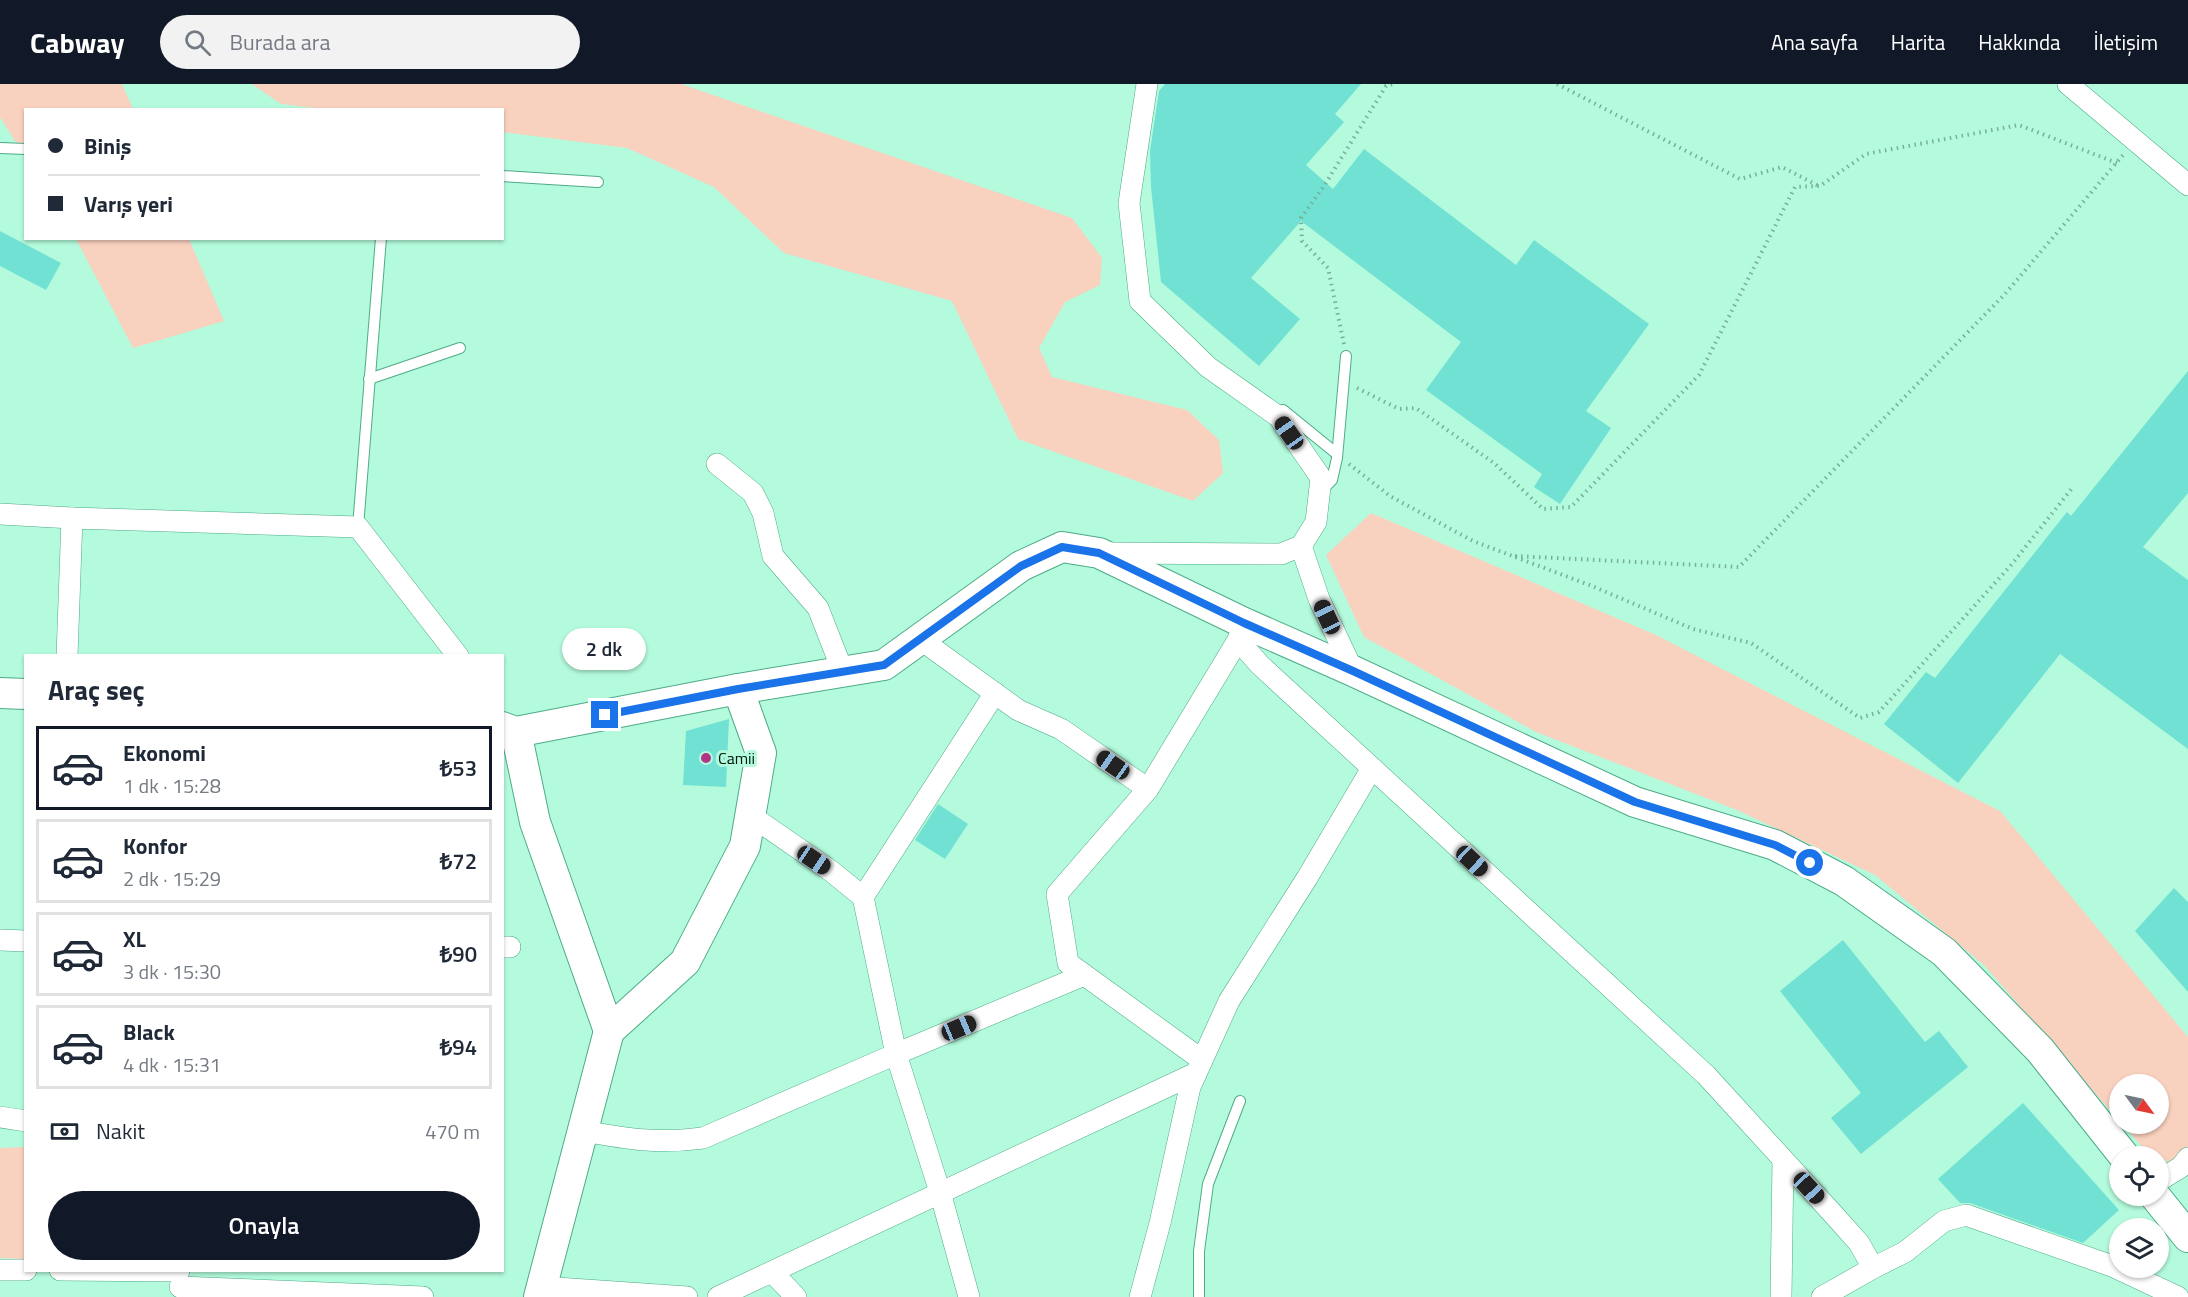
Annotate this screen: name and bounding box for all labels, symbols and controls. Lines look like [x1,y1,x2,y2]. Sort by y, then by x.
search box [160,15,580,69]
text: Cabway [30,21,124,64]
text: Burada ara [229,25,331,59]
icon: search [181,26,214,59]
text: Ana sayfa [1771,26,1858,58]
text: Harita [1891,26,1945,58]
text: Hakkında [1978,26,2061,58]
text: İletişim [2094,26,2158,58]
text: Biniş [84,129,131,163]
text: Varış yeri [84,187,173,221]
car [1271,413,1307,453]
car [1311,597,1343,637]
callout: 2 dk [563,628,647,670]
text: 2 dk [586,633,622,664]
text: Araç seç [48,669,145,710]
route end [591,701,618,728]
text: Ekonomi [123,736,206,770]
icon: car [51,741,105,795]
place label: Camii [718,746,755,770]
car [1093,747,1133,783]
text: ₺53 [440,751,477,785]
marker: Camii [699,751,713,765]
text: 1 dk · 15:28 [123,770,221,801]
text: Konfor [123,829,187,863]
icon: car [51,834,105,888]
car [794,842,834,878]
car [1453,842,1491,880]
text: ₺72 [440,844,477,878]
route start [1796,849,1823,876]
text: 2 dk · 15:29 [123,863,221,894]
text: XL [123,922,146,956]
icon: car [51,927,105,981]
text: ₺90 [440,937,477,971]
text: 3 dk · 15:30 [123,956,221,987]
car [939,1013,979,1043]
text: Black [123,1015,175,1049]
icon: car [51,1020,105,1074]
text: ₺94 [440,1030,477,1064]
text: 4 dk · 15:31 [123,1049,221,1080]
north arrow [2109,1074,2169,1134]
map controls [2109,1074,2169,1278]
text: Nakit [96,1114,145,1148]
icon: cash [48,1115,81,1148]
text: 470 m [425,1116,480,1147]
button: locate [2109,1146,2169,1206]
car [1790,1169,1828,1207]
button: Onayla [48,1191,480,1260]
button: layers [2109,1218,2169,1278]

